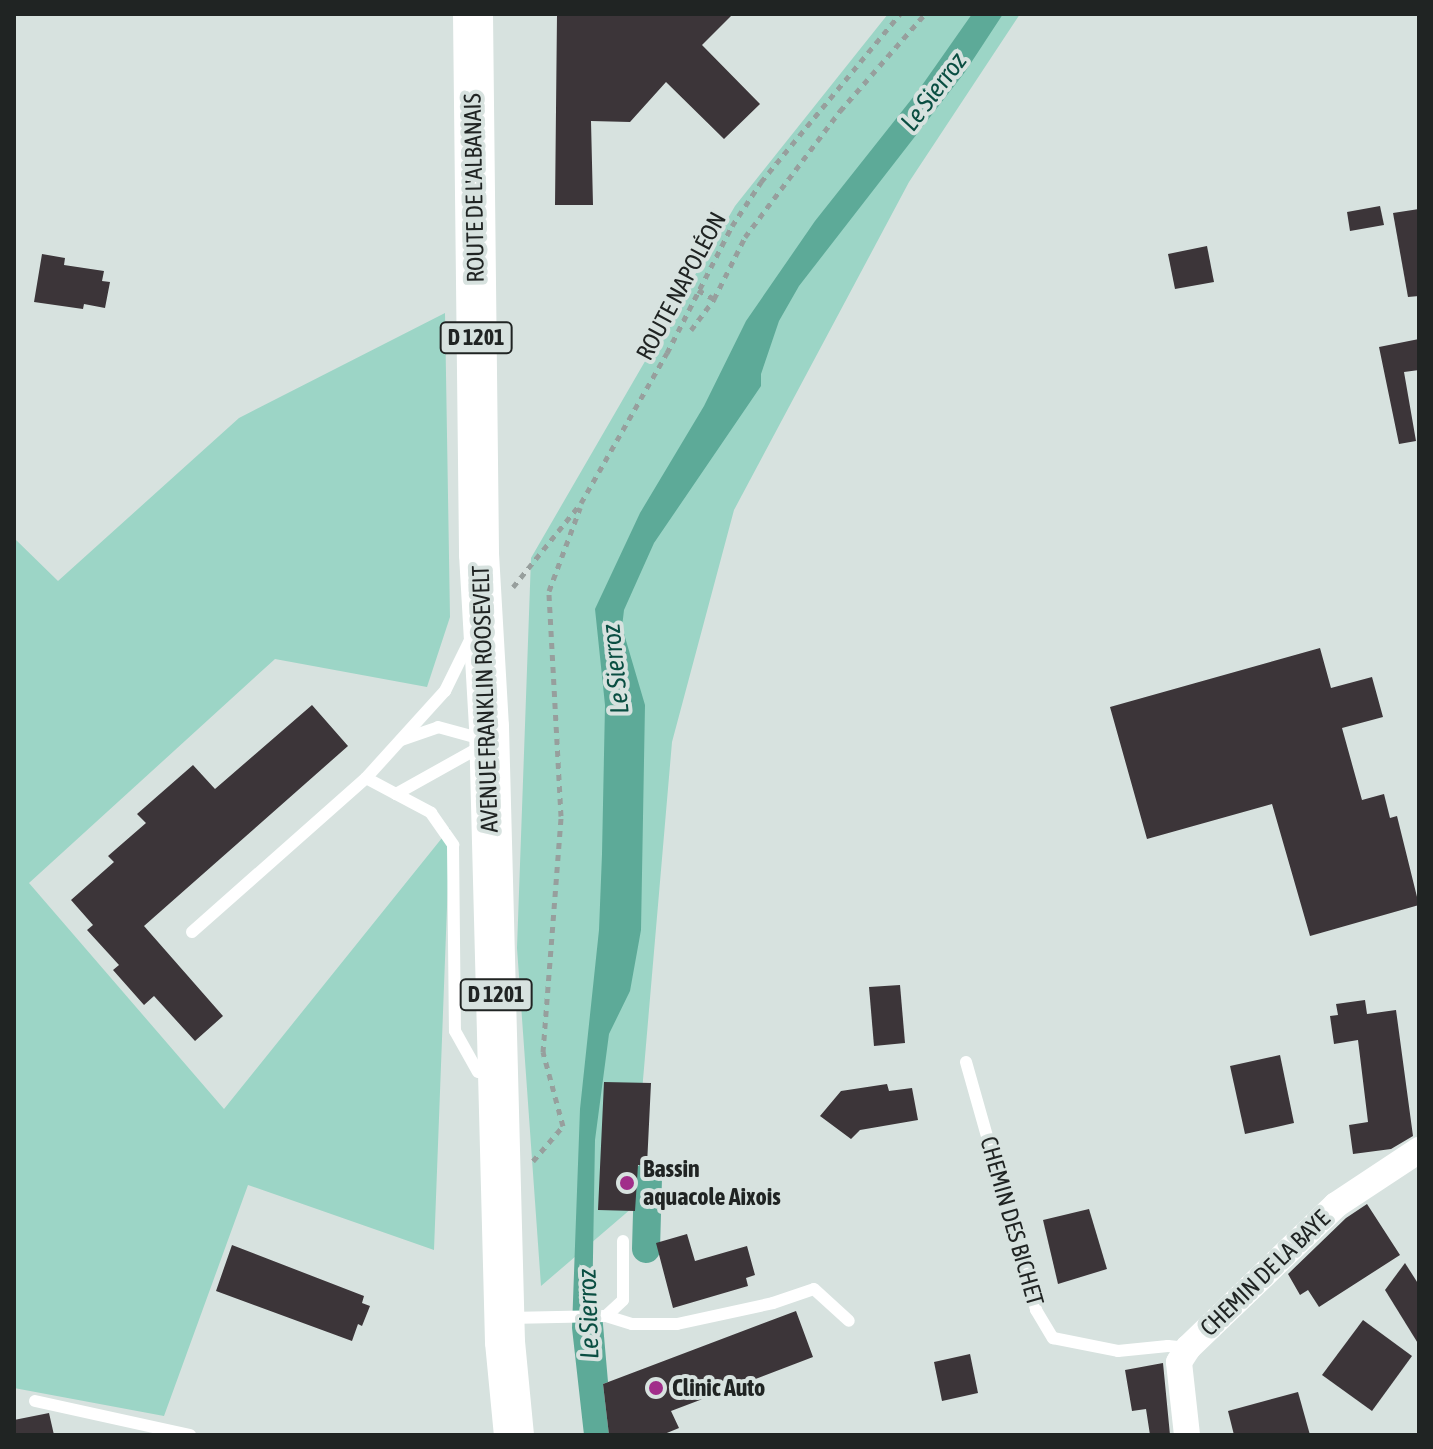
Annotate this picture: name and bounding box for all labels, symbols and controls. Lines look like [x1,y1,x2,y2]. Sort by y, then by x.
water label: Le Sierroz [894,47,974,137]
street label: ROUTE DE L'ALBANAIS [458,93,490,283]
street label: ROUTE NAPOLÉON [630,207,732,365]
road number: D 1201 [438,320,514,356]
street label: AVENUE FRANKLIN ROOSEVELT [466,565,504,833]
water label: Le Sierroz [596,623,636,715]
road number: D 1201 [458,977,534,1013]
street label: CHEMIN DES BICHET [974,1133,1050,1309]
place label: Bassin aquacole Aixois [643,1155,781,1211]
marker: Bassin aquacole Aixois [618,1174,636,1192]
street label: CHEMIN DE LA BAYE [1194,1204,1336,1342]
water label: Le Sierroz [572,1268,606,1360]
place label: Clinic Auto [672,1374,765,1402]
marker: Clinic Auto [647,1379,665,1397]

